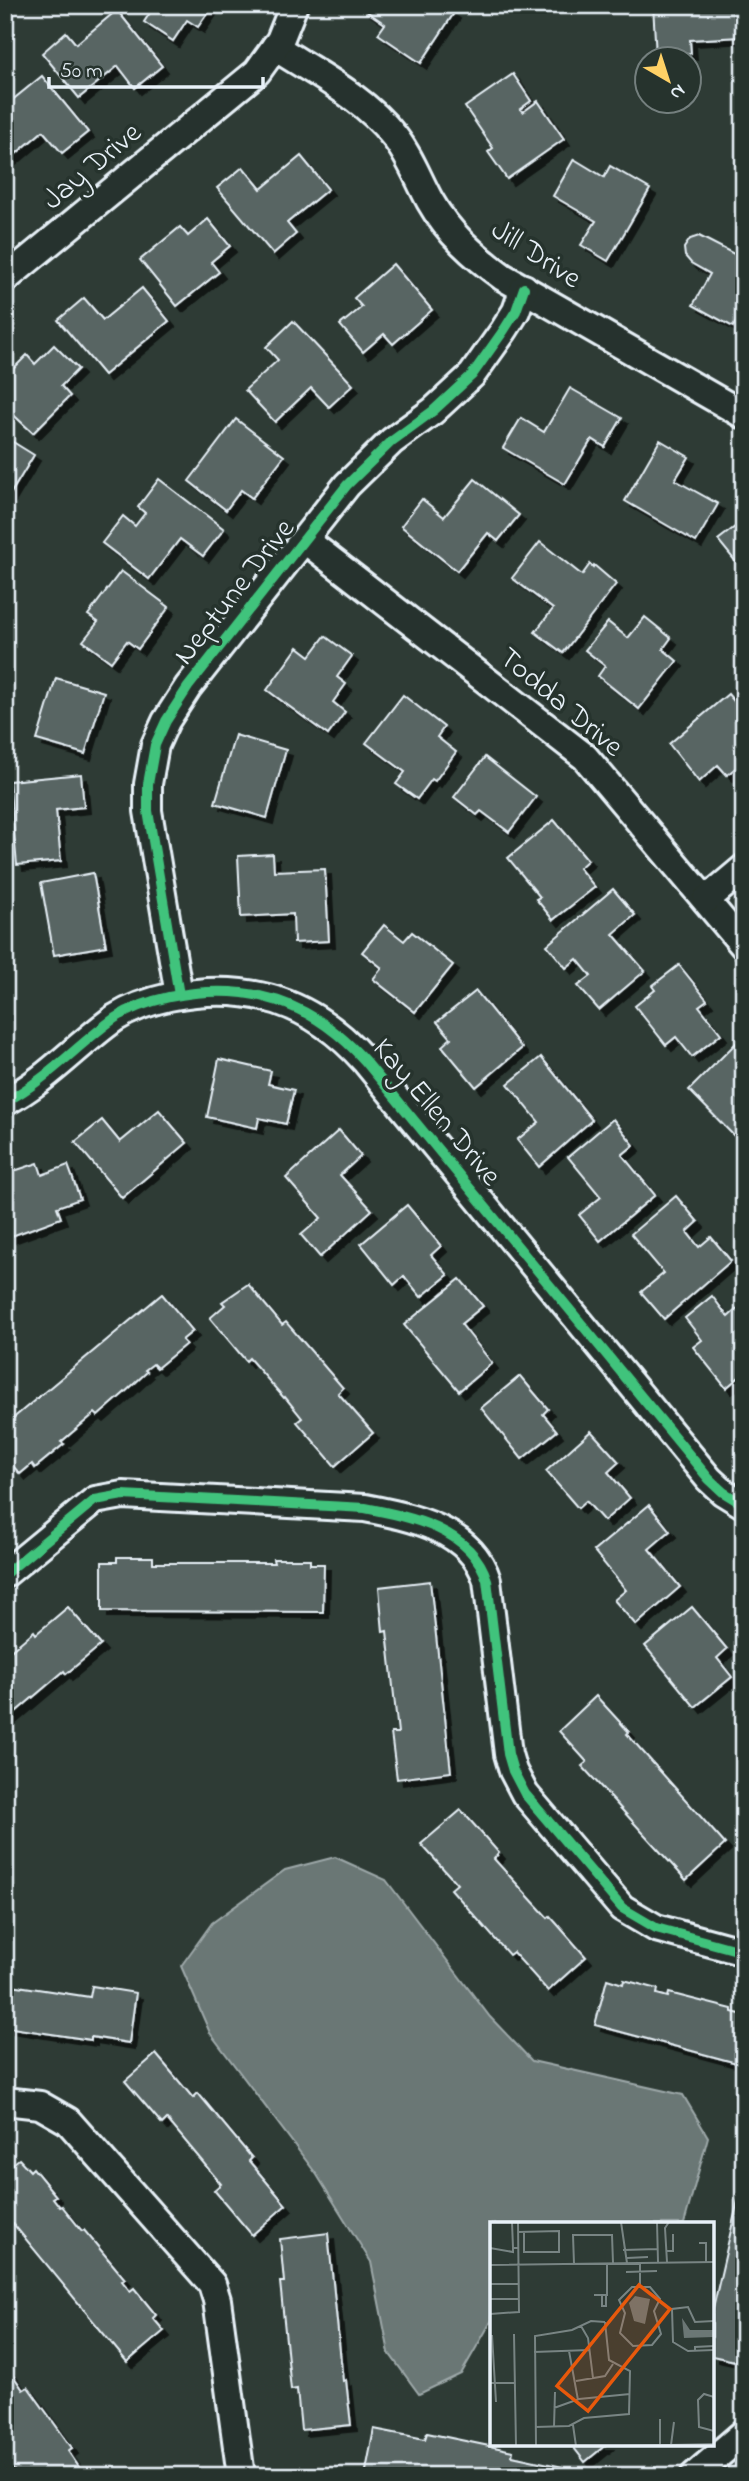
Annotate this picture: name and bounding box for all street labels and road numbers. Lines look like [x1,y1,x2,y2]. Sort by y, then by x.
street label: Jay Drive [34,112,153,222]
street label: Jill Drive [481,210,590,302]
street label: Neptune Drive [164,510,307,676]
street label: Todda Drive [488,638,633,769]
street label: Kay Ellen Drive [360,1029,511,1197]

